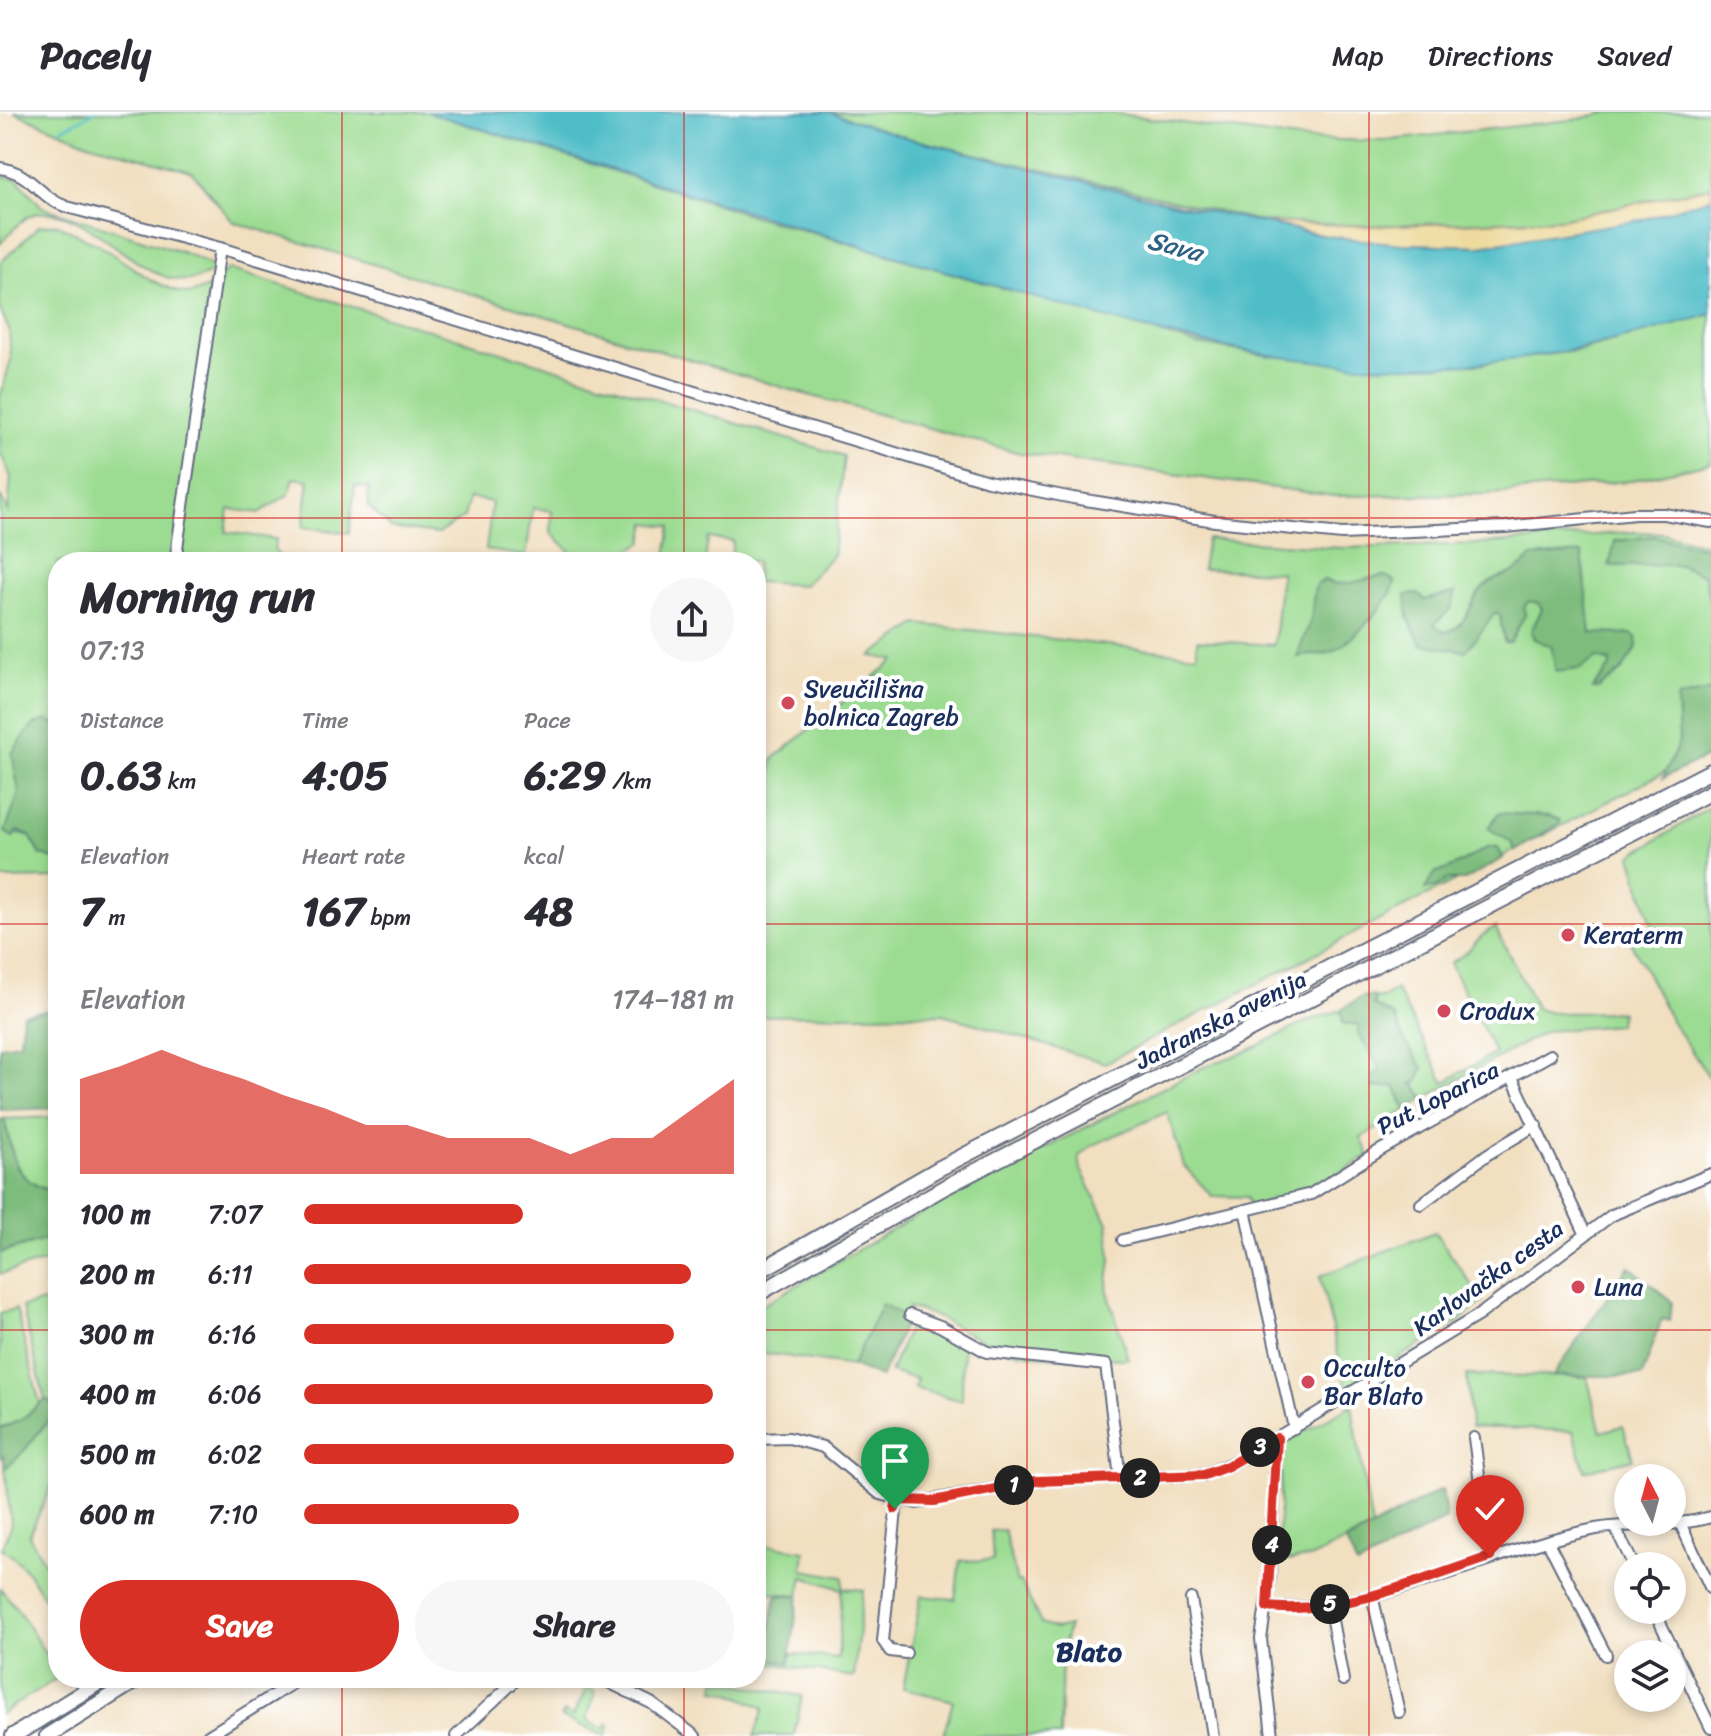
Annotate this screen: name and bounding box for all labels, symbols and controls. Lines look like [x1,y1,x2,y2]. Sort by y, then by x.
text: Pacely [40,22,151,89]
text: Map [1332,31,1384,80]
text: Directions [1428,31,1553,80]
text: Saved [1597,31,1671,80]
water label: Sava [1143,217,1210,276]
text: Morning run [80,558,315,636]
button: share [650,578,734,662]
text: 07:13 [80,627,145,673]
place label: Sveučilišna bolnica Zagreb [804,668,959,738]
marker: Sveučilišna bolnica Zagreb [779,694,797,712]
text: Distance [80,701,164,740]
text: Time [302,701,349,740]
text: Pace [524,701,571,740]
text: 0.63 [80,740,162,811]
text: 4:05 [302,740,389,811]
text: 6:29 [524,740,606,811]
text: km [162,762,196,801]
text: /km [606,762,652,801]
text: Elevation [80,837,169,876]
text: Heart rate [302,837,405,876]
text: kcal [524,837,564,876]
text: 7 [80,876,103,947]
text: 167 [302,876,365,947]
text: 48 [524,876,573,947]
text: m [103,898,125,937]
text: bpm [365,898,411,937]
place label: Keraterm [1584,914,1683,956]
marker: Keraterm [1559,926,1577,944]
street label: Jadranska avenija [1127,959,1314,1082]
text: Elevation [80,976,185,1022]
text: 174–181 m [612,976,734,1022]
place label: Crodux [1460,990,1536,1032]
marker: Crodux [1435,1002,1453,1020]
street label: Put Loparica [1369,1049,1507,1147]
text: 100 m [80,1191,151,1237]
text: 7:07 [208,1191,262,1237]
street label: Karlovačka cesta [1403,1209,1573,1347]
text: 200 m [80,1251,155,1297]
text: 6:11 [208,1251,253,1297]
place label: Luna [1594,1266,1644,1308]
marker: Luna [1569,1278,1587,1296]
text: 300 m [80,1311,154,1357]
text: 6:16 [208,1311,257,1357]
place label: Occulto Bar Blato [1324,1347,1423,1417]
text: 400 m [80,1371,156,1417]
text: 6:06 [208,1371,262,1417]
marker: Occulto Bar Blato [1299,1373,1317,1391]
pin [861,1427,929,1509]
pin: 3 [1240,1427,1280,1467]
text: 3 [1254,1427,1266,1466]
text: 500 m [80,1431,155,1477]
text: 6:02 [208,1431,262,1477]
icon: arrive [873,1439,917,1483]
pin: 2 [1120,1458,1160,1498]
text: 2 [1134,1458,1146,1497]
north arrow [1614,1464,1686,1536]
map controls [1614,1464,1686,1712]
pin: 1 [994,1465,1034,1505]
text: 1 [1009,1465,1019,1504]
pin [1456,1475,1524,1557]
icon: check [1468,1487,1512,1531]
text: 600 m [80,1491,154,1537]
text: 7:10 [208,1491,258,1537]
pin: 4 [1252,1525,1292,1565]
text: 4 [1265,1525,1279,1564]
button: locate [1614,1552,1686,1624]
button: Save [80,1580,399,1672]
button: Share [415,1580,734,1672]
pin: 5 [1310,1584,1350,1624]
text: 5 [1323,1584,1337,1623]
district label: Blato [1056,1627,1123,1676]
button: layers [1614,1640,1686,1712]

